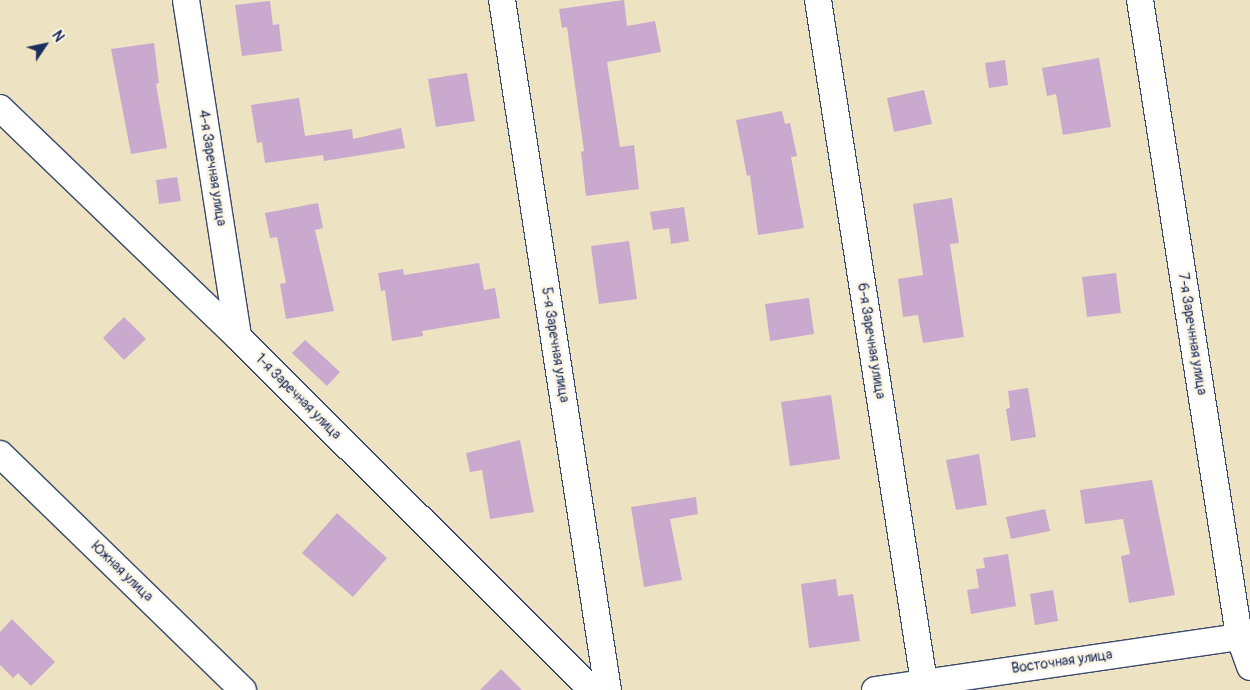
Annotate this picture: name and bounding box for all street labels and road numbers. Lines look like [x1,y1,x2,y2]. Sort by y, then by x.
street label: 4-я Заречная улица [195,109,229,227]
street label: 7-я Заречнная улица [1174,272,1210,396]
street label: 6-я Заречная улица [854,282,888,400]
street label: 5-я Заречная улица [538,286,572,404]
street label: 1-я Заречная улица [252,351,344,443]
street label: Южная улица [88,539,156,605]
street label: Восточная улица [1010,647,1114,677]

